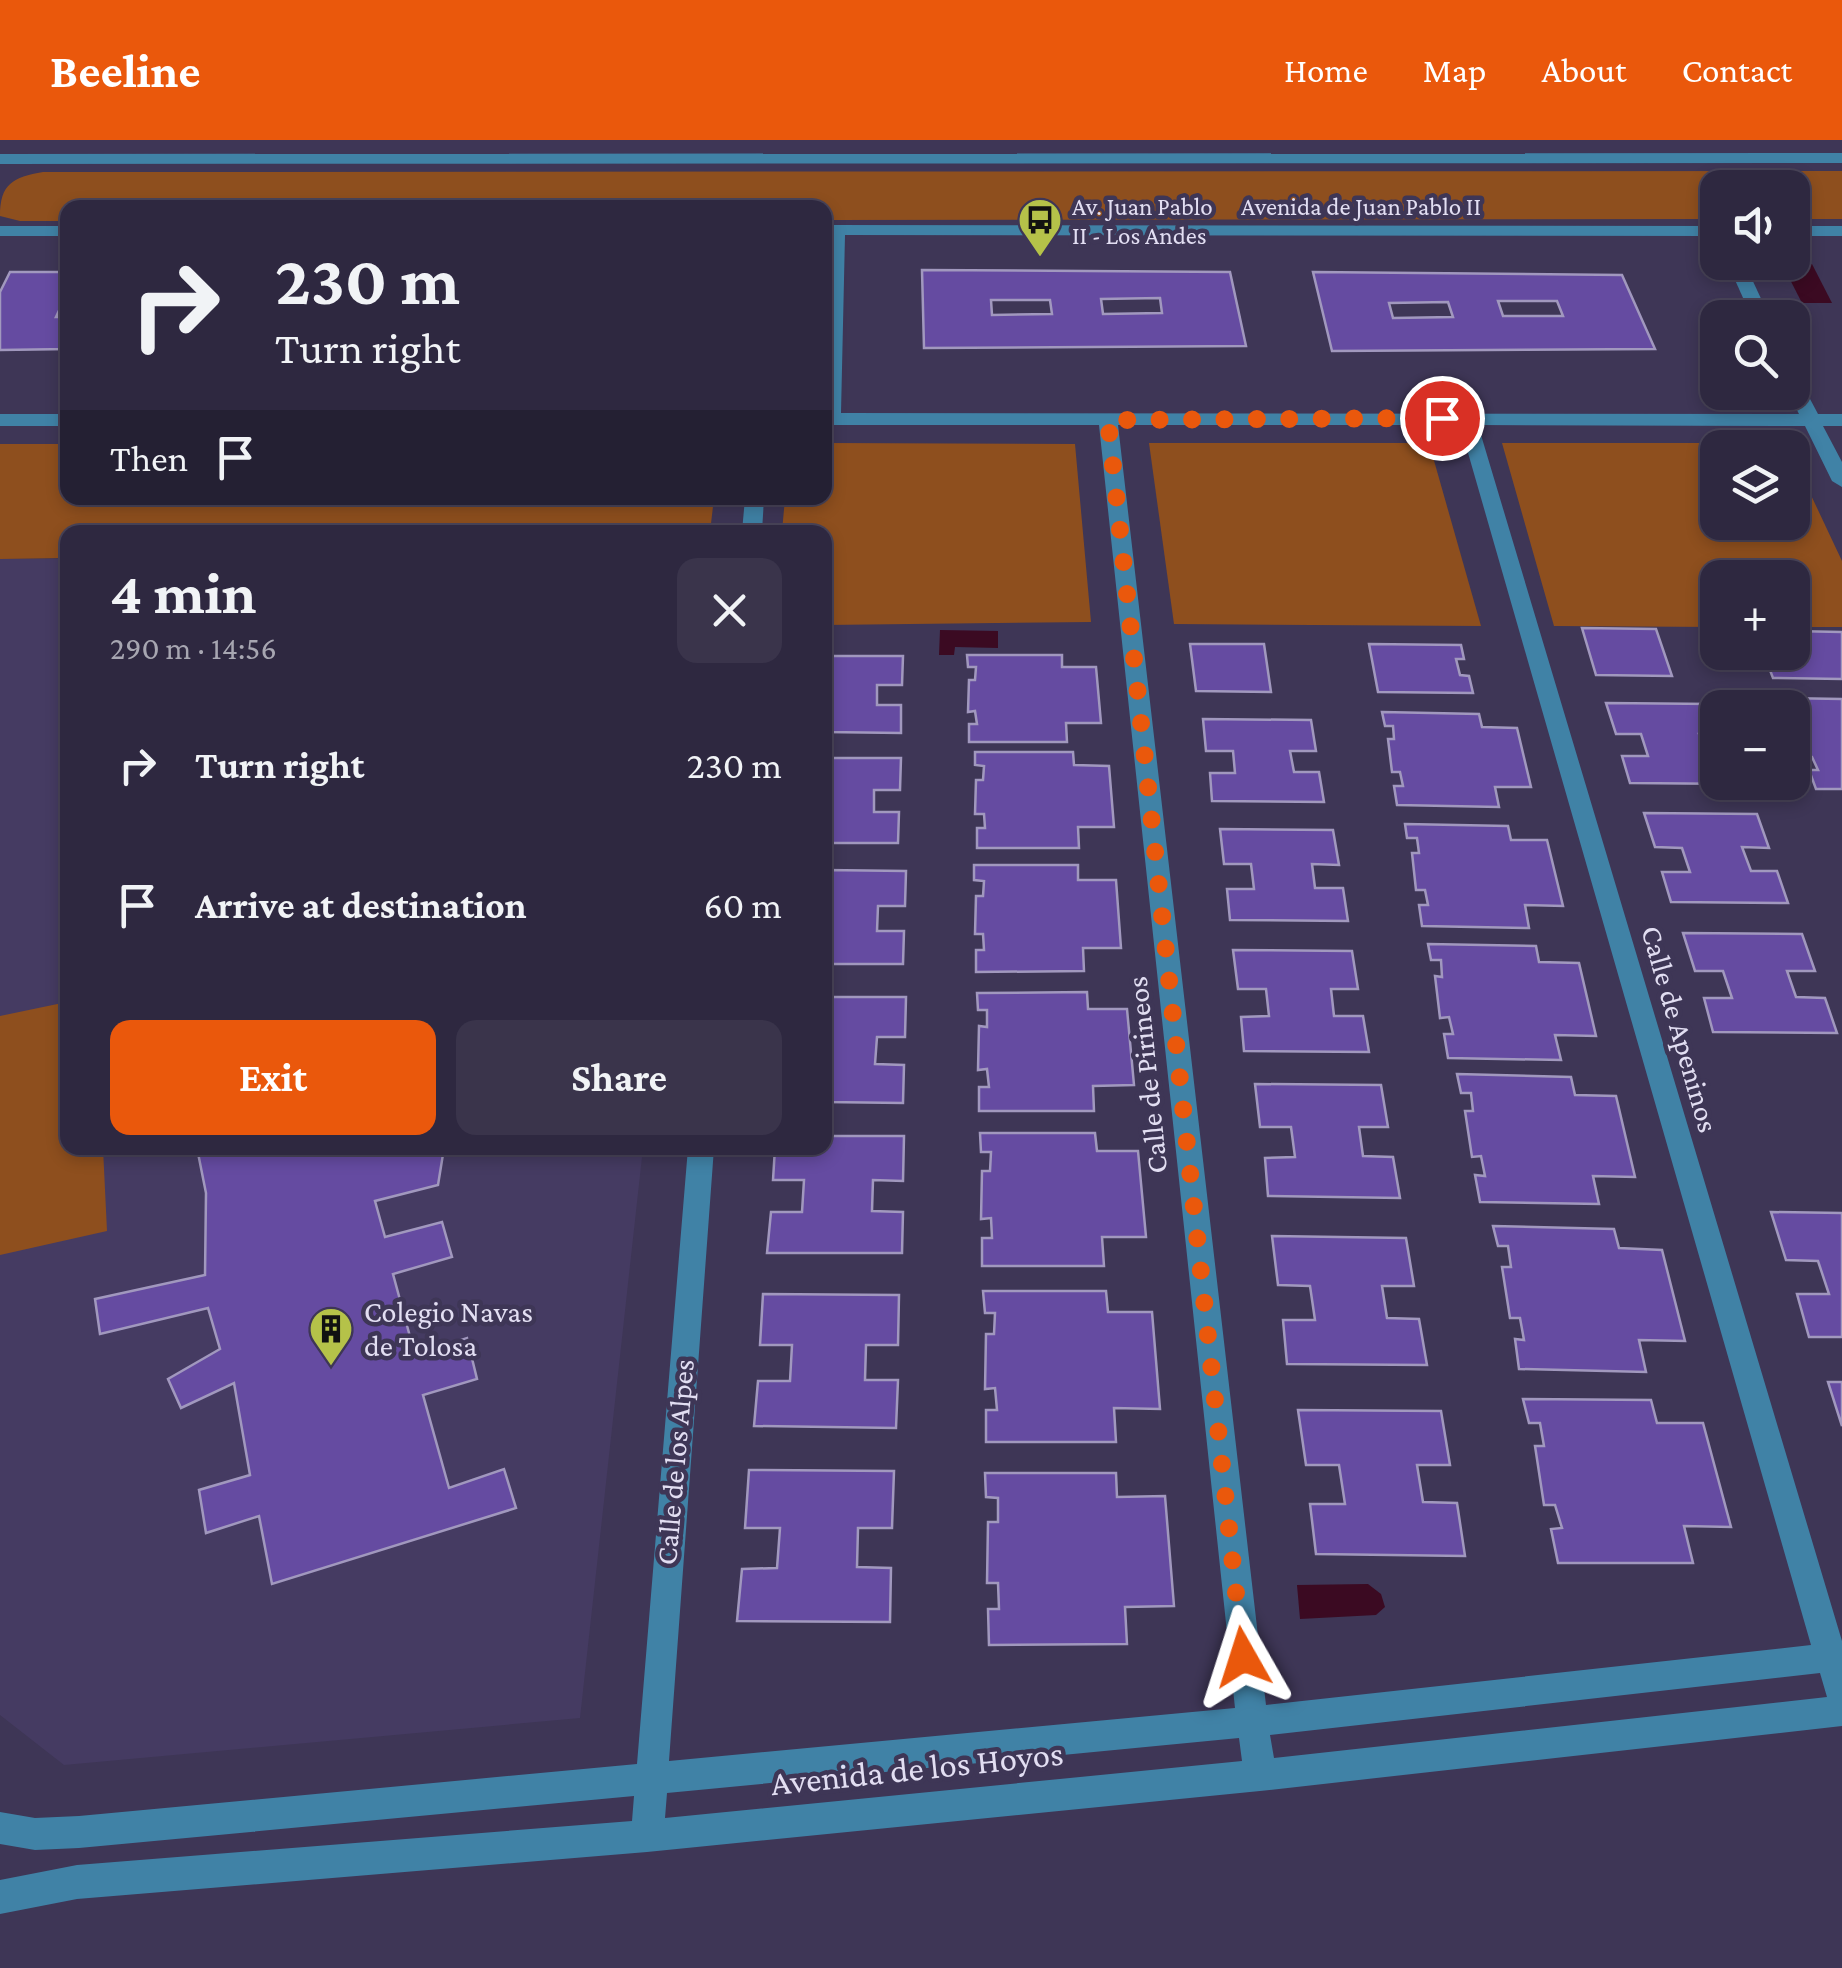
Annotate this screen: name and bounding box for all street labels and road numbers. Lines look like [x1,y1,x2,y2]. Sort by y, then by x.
street label: Avenida de Juan Pablo II [1241,193,1481,221]
street label: Calle de Apeninos [1634,922,1726,1136]
street label: Calle de Pirineos [1120,975,1173,1175]
street label: Calle de los Alpes [649,1358,701,1566]
street label: Avenida de los Hoyos [769,1734,1065,1803]

